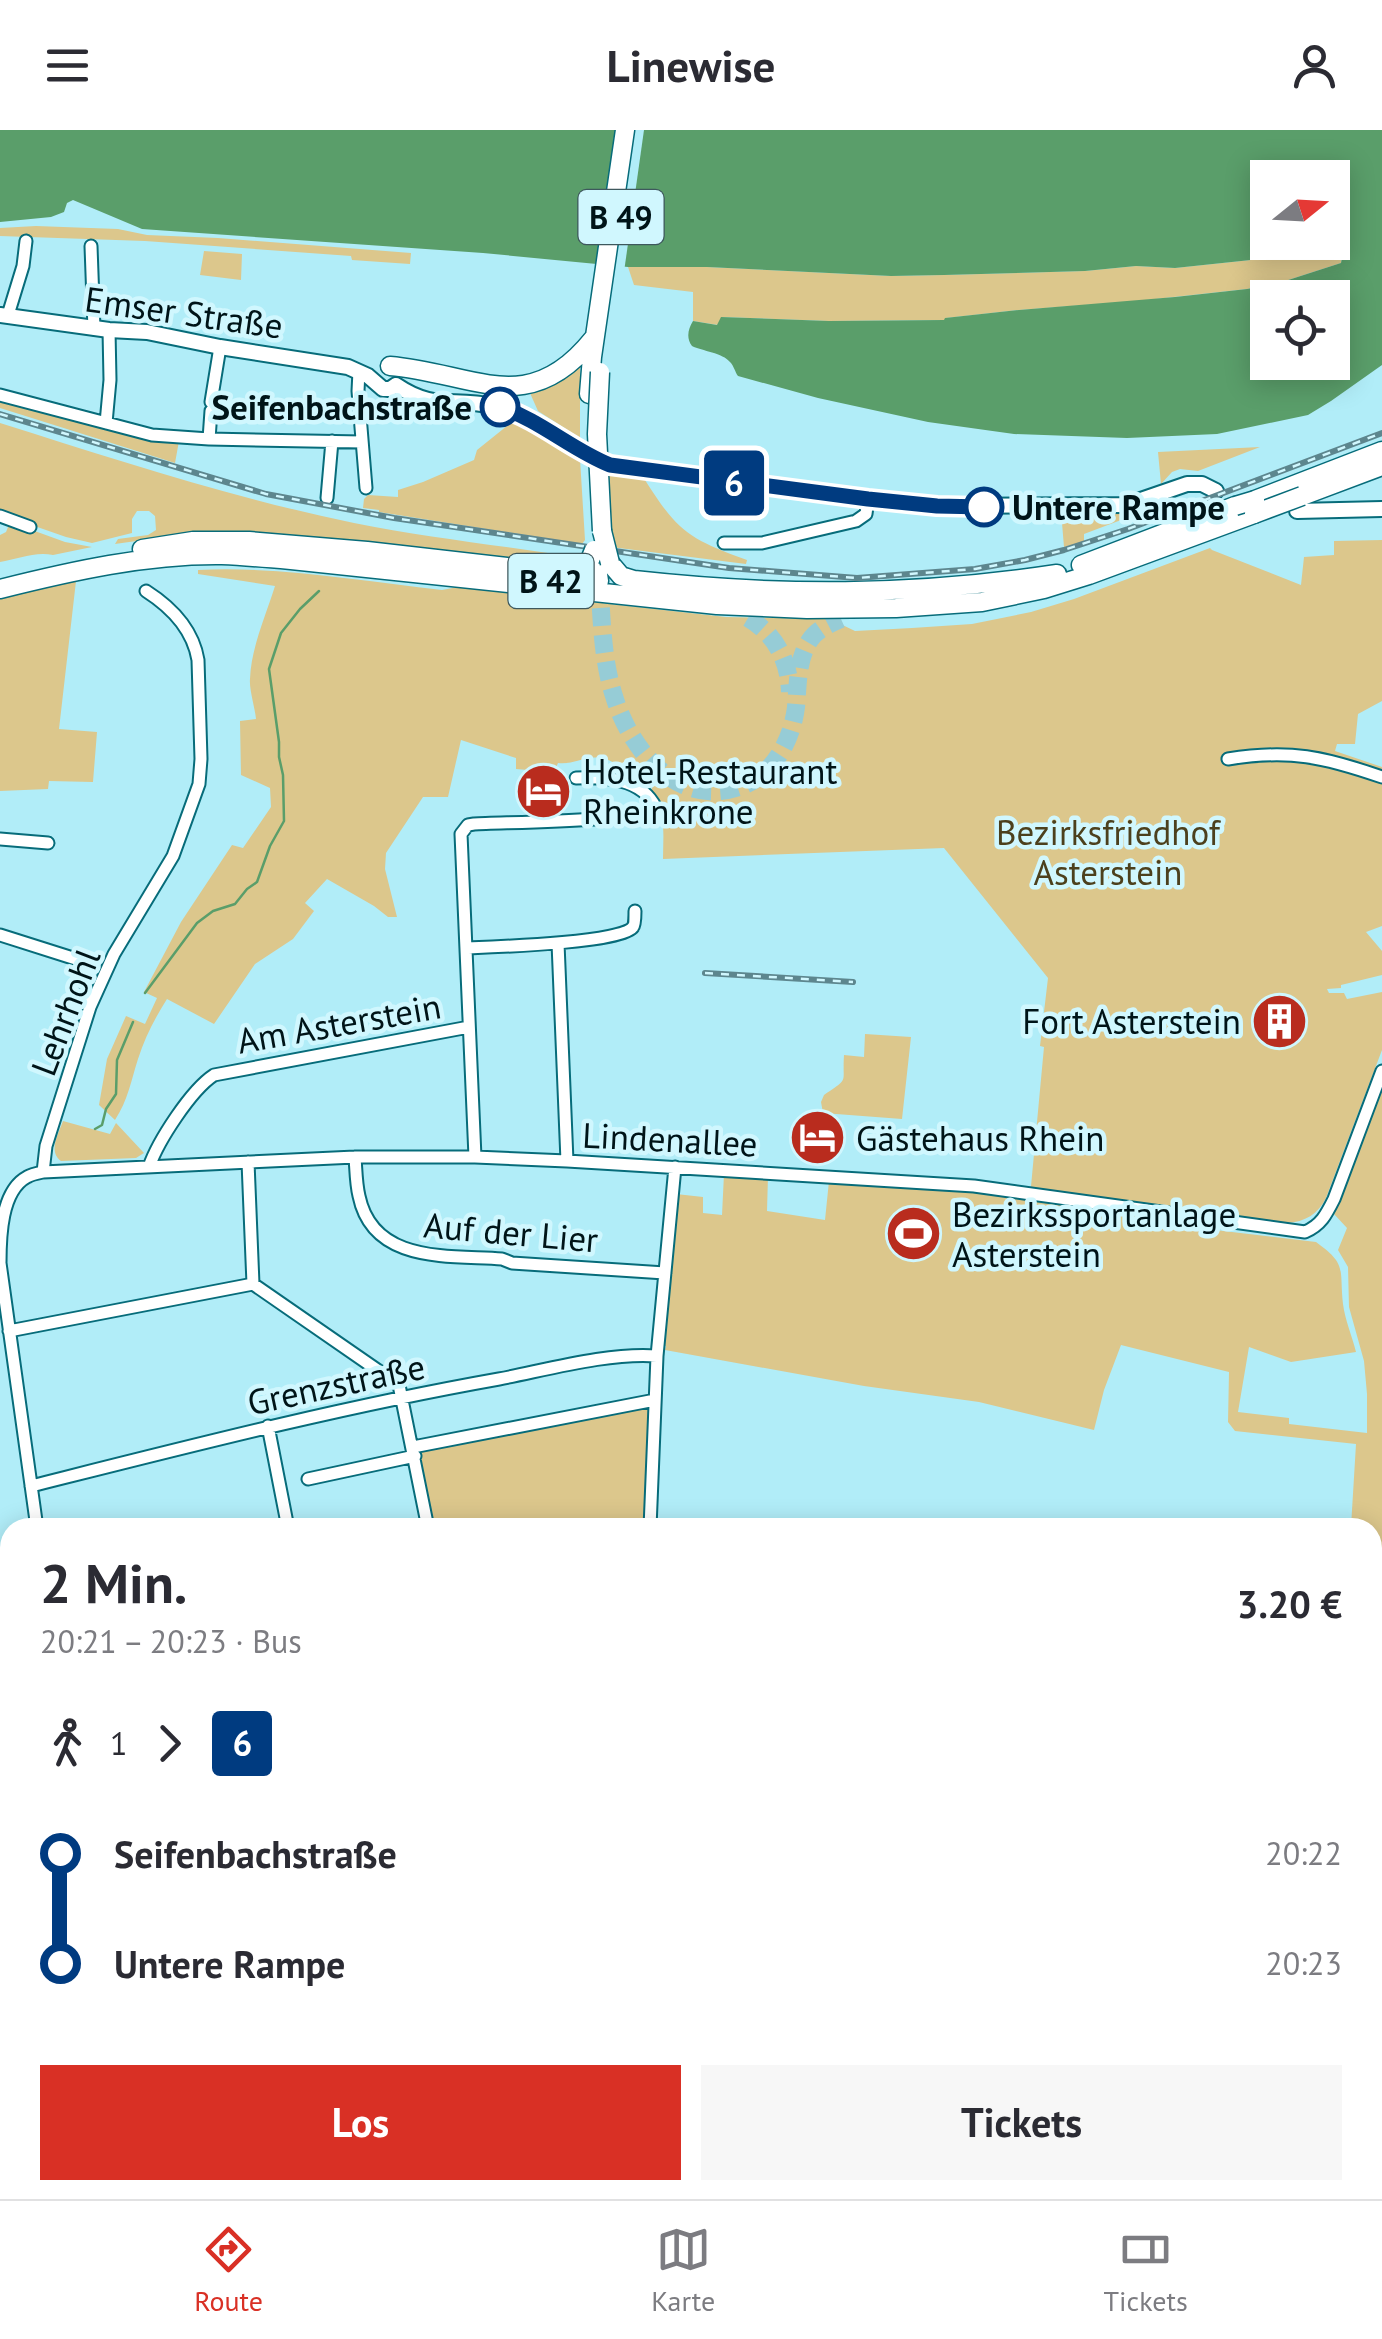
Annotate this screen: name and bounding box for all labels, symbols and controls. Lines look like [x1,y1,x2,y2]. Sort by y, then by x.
text: Linewise [607,36,775,94]
icon: menu [40,38,95,93]
icon: person [1287,38,1342,93]
north arrow [1250,160,1350,260]
map controls [1250,160,1350,380]
road number: B 49 [578,190,664,244]
street label: Emser Straße [82,275,286,349]
button: locate [1250,280,1350,380]
place label: Seifenbachstraße [212,384,472,430]
marker: Seifenbachstraße [481,388,519,426]
line badge: 6 [702,450,766,516]
text: 6 [724,460,744,506]
place label: Untere Rampe [1012,484,1225,530]
marker: Untere Rampe [965,488,1003,526]
road number: B 42 [508,554,594,608]
place label: Hotel-Restaurant Rheinkrone [583,748,838,834]
hotel icon: Hotel-Restaurant Rheinkrone [514,761,574,821]
park label: Bezirksfriedhof Asterstein [996,809,1222,895]
street label: Lehrhohl [20,942,110,1082]
street label: Am Asterstein [234,982,444,1064]
building icon: Fort Asterstein [1250,991,1310,1051]
place label: Fort Asterstein [1022,998,1241,1044]
hotel icon: Gästehaus Rhein [787,1108,847,1168]
street label: Lindenallee [581,1111,759,1167]
place label: Gästehaus Rhein [856,1115,1105,1161]
place label: Bezirkssportanlage Asterstein [952,1191,1236,1277]
street label: Auf der Lier [422,1201,600,1263]
sports icon: Bezirkssportanlage Asterstein [883,1204,943,1264]
street label: Grenzstraße [243,1343,429,1425]
text: 2 Min. [40,1547,187,1618]
text: 3.20 € [1237,1579,1342,1628]
text: 20:21 – 20:23 · Bus [40,1620,302,1662]
icon: walk [40,1716,95,1771]
icon: forward [142,1716,197,1771]
text: 6 [232,1720,252,1766]
text: 1 [110,1722,127,1764]
text: Seifenbachstraße [114,1829,397,1878]
text: 20:22 [1265,1832,1342,1874]
text: Untere Rampe [114,1939,345,1988]
text: 20:23 [1265,1942,1342,1984]
button: Los [40,2065,681,2180]
button: Tickets [701,2065,1342,2180]
tab: Route [194,2222,263,2319]
tab: Karte [651,2222,715,2319]
tab: Tickets [1104,2222,1188,2319]

